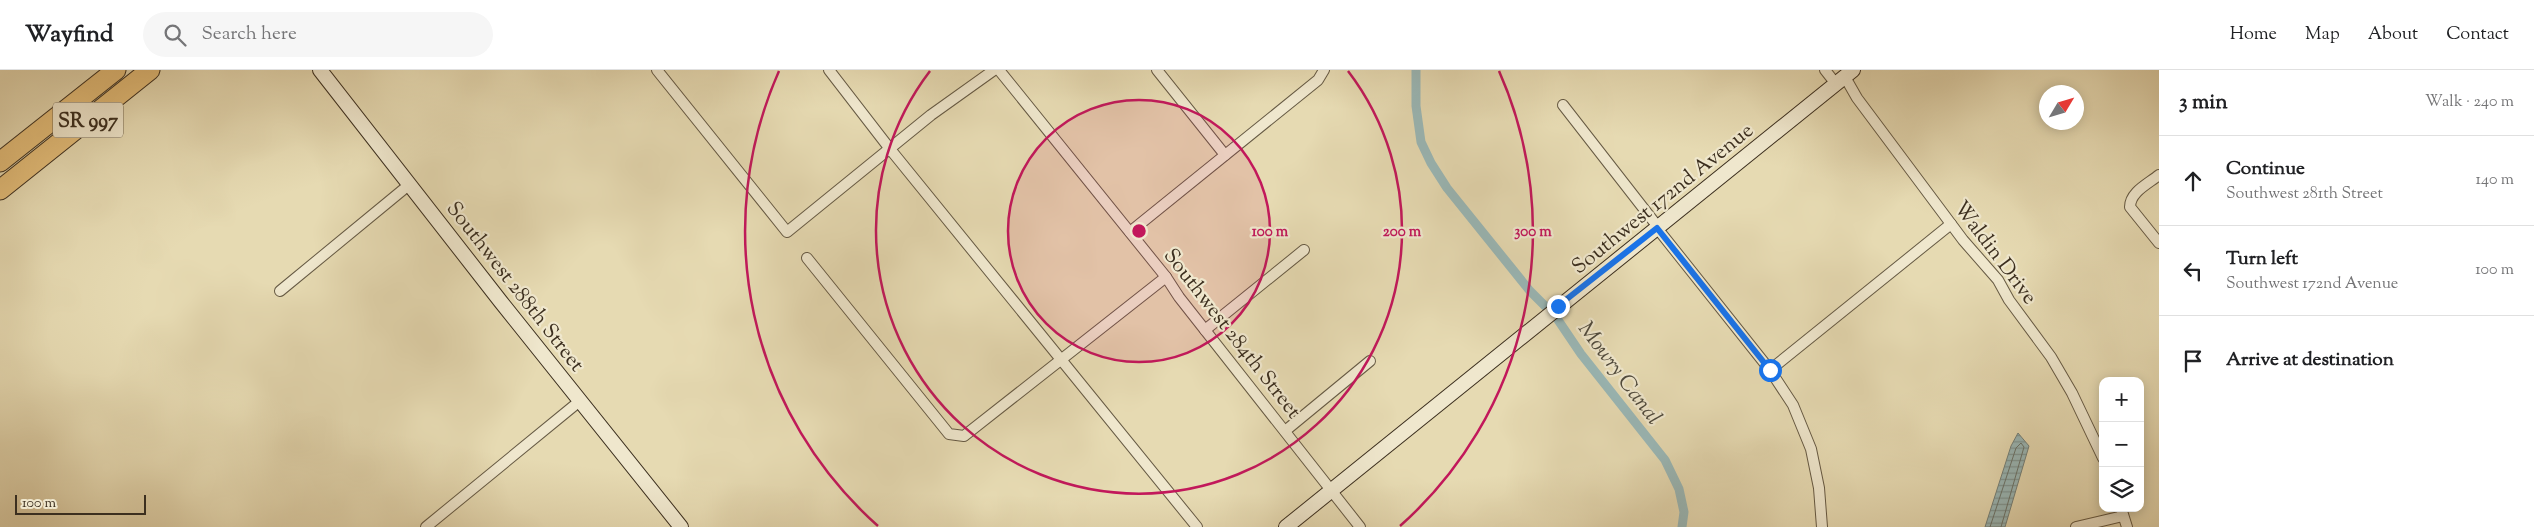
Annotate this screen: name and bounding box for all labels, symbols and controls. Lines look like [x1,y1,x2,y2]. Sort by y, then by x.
search box [143,12,493,57]
text: Wayfind [25,18,113,52]
icon: search [161,21,189,49]
text: Search here [201,21,297,48]
text: Home [2230,22,2277,48]
text: Map [2305,22,2340,48]
text: About [2368,22,2418,48]
text: Contact [2446,22,2509,48]
north arrow [2039,85,2084,130]
text: 3 min [2179,88,2228,118]
text: Walk · 240 m [2425,91,2514,114]
road number: SR 997 [53,102,123,138]
street label: Southwest 172nd Avenue [1566,117,1761,282]
text: Continue [2226,156,2305,183]
icon: ahead [2179,167,2207,195]
text: 140 m [2476,169,2514,192]
text: Southwest 281th Street [2226,183,2383,206]
street label: Waldin Drive [1946,195,2043,311]
street label: Southwest 288th Street [438,196,591,379]
centre of rings [1130,222,1148,240]
text: 100 m [1252,222,1289,243]
text: 200 m [1383,222,1422,243]
text: 300 m [1514,222,1552,243]
street label: Southwest 284th Street [1155,243,1308,426]
text: Turn left [2226,246,2298,273]
icon: left [2179,257,2207,285]
text: 100 m [2475,259,2514,282]
text: Southwest 172nd Avenue [2226,273,2398,296]
route end [1547,295,1570,318]
water label: Mowry Canal [1569,315,1668,433]
icon: arrive [2179,347,2207,375]
text: Arrive at destination [2226,347,2394,374]
route start [1759,359,1782,382]
map controls [2099,377,2144,512]
button: + [2099,377,2144,422]
button: − [2099,422,2144,467]
button: layers [2099,467,2144,512]
scale bar [15,492,146,515]
text: 100 m [22,494,56,514]

